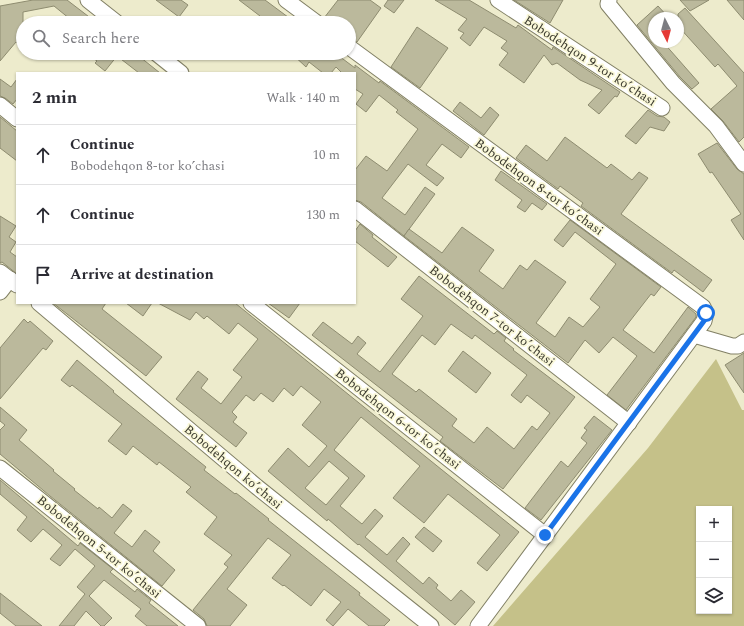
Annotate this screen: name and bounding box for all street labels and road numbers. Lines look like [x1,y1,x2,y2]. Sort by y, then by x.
street label: Bobodehqon 9-tor koʼchasi [520,10,660,112]
street label: Bobodehqon 8-tor koʼchasi [471,133,607,241]
street label: Bobodehqon 7-tor koʼchasi [425,260,559,372]
street label: Bobodehqon 6-tor koʼchasi [331,363,465,475]
street label: Bobodehqon koʼchasi [179,420,287,514]
street label: Bobodehqon 5-tor koʼchasi [33,491,165,603]

